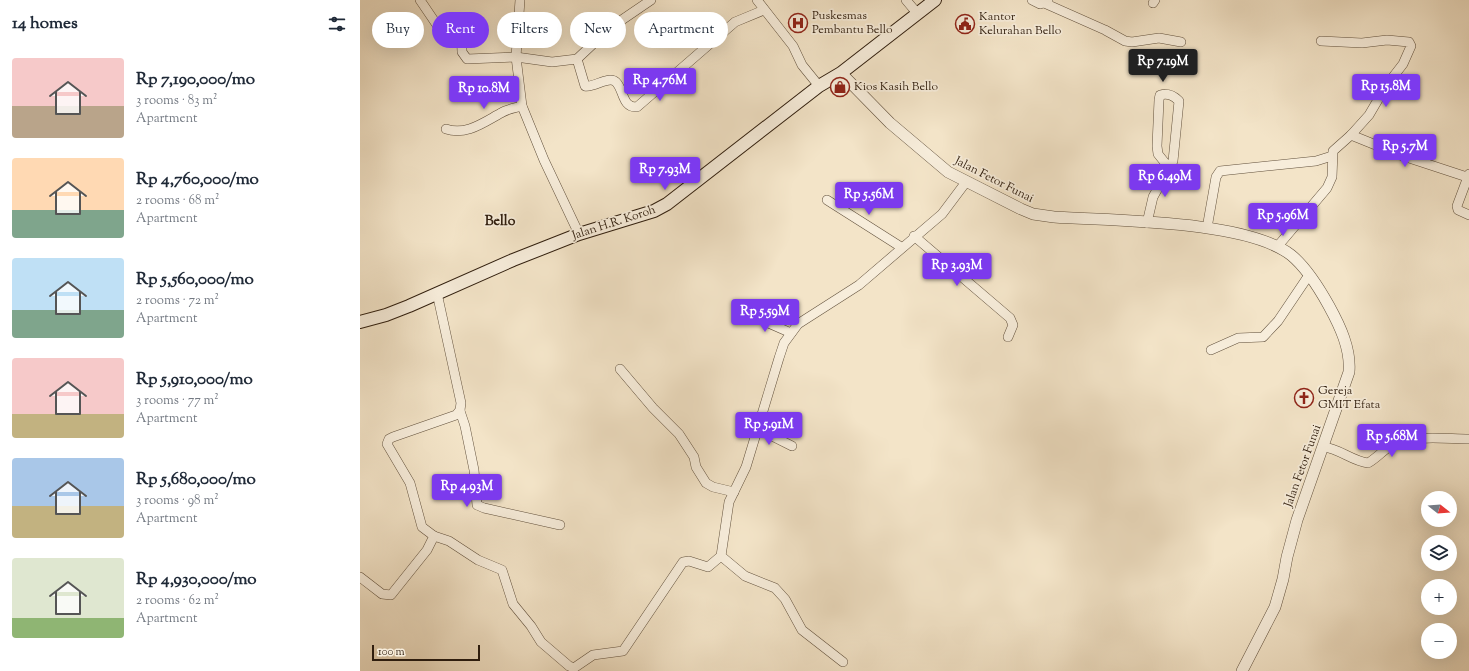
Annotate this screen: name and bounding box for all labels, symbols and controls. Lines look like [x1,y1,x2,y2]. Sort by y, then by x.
place label: Puskesmas Pembantu Bello [812,7,893,39]
place label: Kantor Kelurahan Bello [979,8,1062,40]
text: 14 homes [12,12,78,36]
chip: Buy [372,12,424,48]
chip: Rent [432,12,489,48]
chip: Filters [497,12,562,48]
chip: New [570,12,626,48]
chip: Apartment [634,12,728,48]
hospital icon: Puskesmas Pembantu Bello [787,12,809,34]
icon: filters [326,13,348,35]
public building icon: Kantor Kelurahan Bello [954,13,976,35]
pin: Rp 7.19M [1122,49,1204,83]
text: Rp 7.19M [1138,53,1188,71]
text: Rp 7,190,000/mo [136,68,255,92]
pin: Rp 4.76M [619,68,701,102]
text: Rp 4.76M [633,72,687,90]
icon: home [44,74,92,122]
pin: Rp 15.8M [1345,74,1427,108]
pin: Rp 10.8M [443,76,525,110]
shop icon: Kios Kasih Bello [829,76,851,98]
place label: Kios Kasih Bello [854,78,938,96]
text: Rp 15.8M [1361,78,1411,96]
text: Rp 10.8M [458,80,510,98]
text: 3 rooms · 83 m² [136,92,217,110]
text: Apartment [136,110,197,128]
pin: Rp 5.7M [1368,134,1442,168]
text: Rp 5.7M [1382,138,1428,156]
street label: Jalan Fetor Funai [950,152,1037,208]
pin: Rp 7.93M [624,157,706,191]
text: Rp 7.93M [639,161,691,179]
pin: Rp 6.49M [1124,164,1206,198]
text: Rp 4,760,000/mo [136,168,259,192]
text: Rp 6.49M [1138,168,1192,186]
icon: home [44,174,92,222]
pin: Rp 5.56M [828,182,910,216]
text: Rp 5.56M [844,186,894,204]
text: 2 rooms · 68 m² [136,192,220,210]
street label: Jalan H.R. Koroh [569,201,658,245]
pin: Rp 5.96M [1242,203,1324,237]
text: Rp 5.96M [1257,207,1309,225]
text: Apartment [136,210,197,228]
district label: Bello [485,212,516,232]
pin: Rp 3.93M [916,253,998,287]
text: Rp 3.93M [932,257,982,275]
text: Rp 5,560,000/mo [136,268,254,292]
icon: home [44,274,92,322]
text: 2 rooms · 72 m² [136,292,219,310]
pin: Rp 5.59M [724,299,806,333]
text: Rp 5.59M [740,303,790,321]
text: Apartment [136,310,197,328]
text: Rp 5,910,000/mo [136,368,253,392]
icon: home [44,374,92,422]
place label: Gereja GMIT Efata [1318,382,1381,414]
church icon: Gereja GMIT Efata [1293,387,1315,409]
text: 3 rooms · 77 m² [136,392,219,410]
text: Apartment [136,410,197,428]
pin: Rp 5.91M [728,412,810,446]
text: Rp 5.91M [744,416,794,434]
street label: Jalan Fetor Funai [1279,422,1326,511]
pin: Rp 5.68M [1351,424,1433,458]
text: Rp 5.68M [1366,428,1418,446]
text: Rp 5,680,000/mo [136,468,256,492]
icon: home [44,474,92,522]
pin: Rp 4.93M [426,474,508,508]
text: Rp 4.93M [441,478,493,496]
north arrow [1421,491,1457,527]
map controls [1421,491,1457,659]
text: 3 rooms · 98 m² [136,492,219,510]
text: Apartment [136,510,197,528]
button: layers [1421,535,1457,571]
text: Rp 4,930,000/mo [136,568,257,592]
icon: home [44,574,92,622]
button: + [1421,579,1457,615]
text: 2 rooms · 62 m² [136,592,219,610]
text: Apartment [136,610,197,628]
button: − [1421,623,1457,659]
scale bar [372,643,480,662]
text: 100 m [378,644,405,660]

